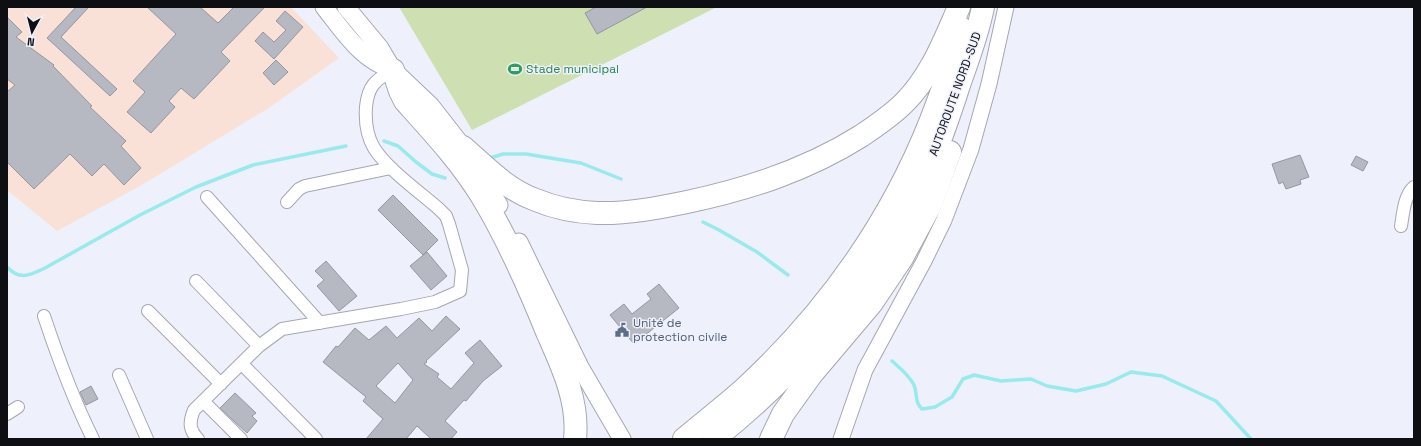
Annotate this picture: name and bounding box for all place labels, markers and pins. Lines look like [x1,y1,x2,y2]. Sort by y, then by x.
sports icon: Stade municipal [507,61,523,77]
place label: Stade municipal [526,61,619,77]
place label: Unité de protection civile [633,315,727,345]
public building icon: Unité de protection civile [614,322,630,338]

